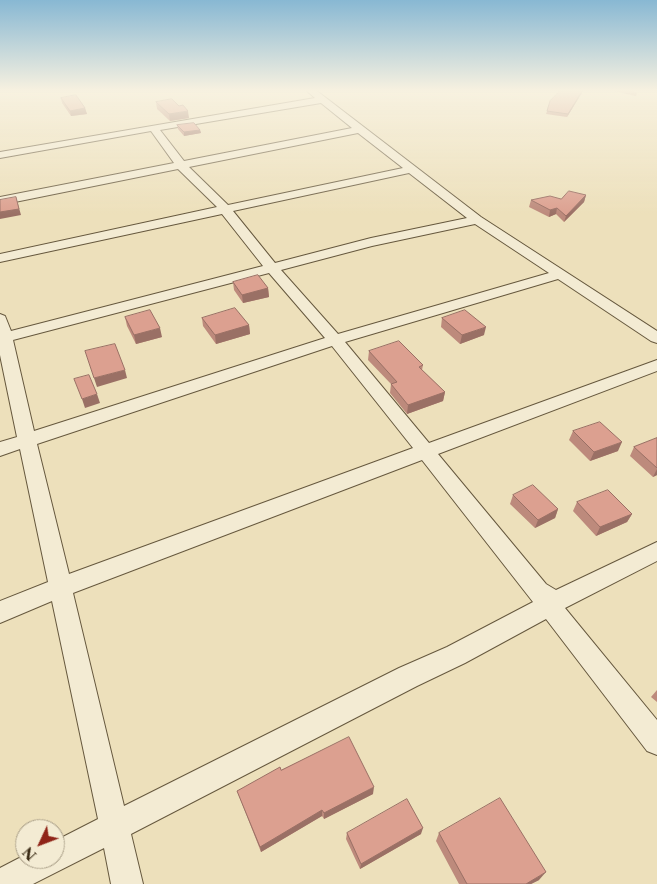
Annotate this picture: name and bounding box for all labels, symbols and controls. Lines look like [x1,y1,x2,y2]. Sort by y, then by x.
north arrow [15,819,65,869]
text: N [19,843,40,864]

